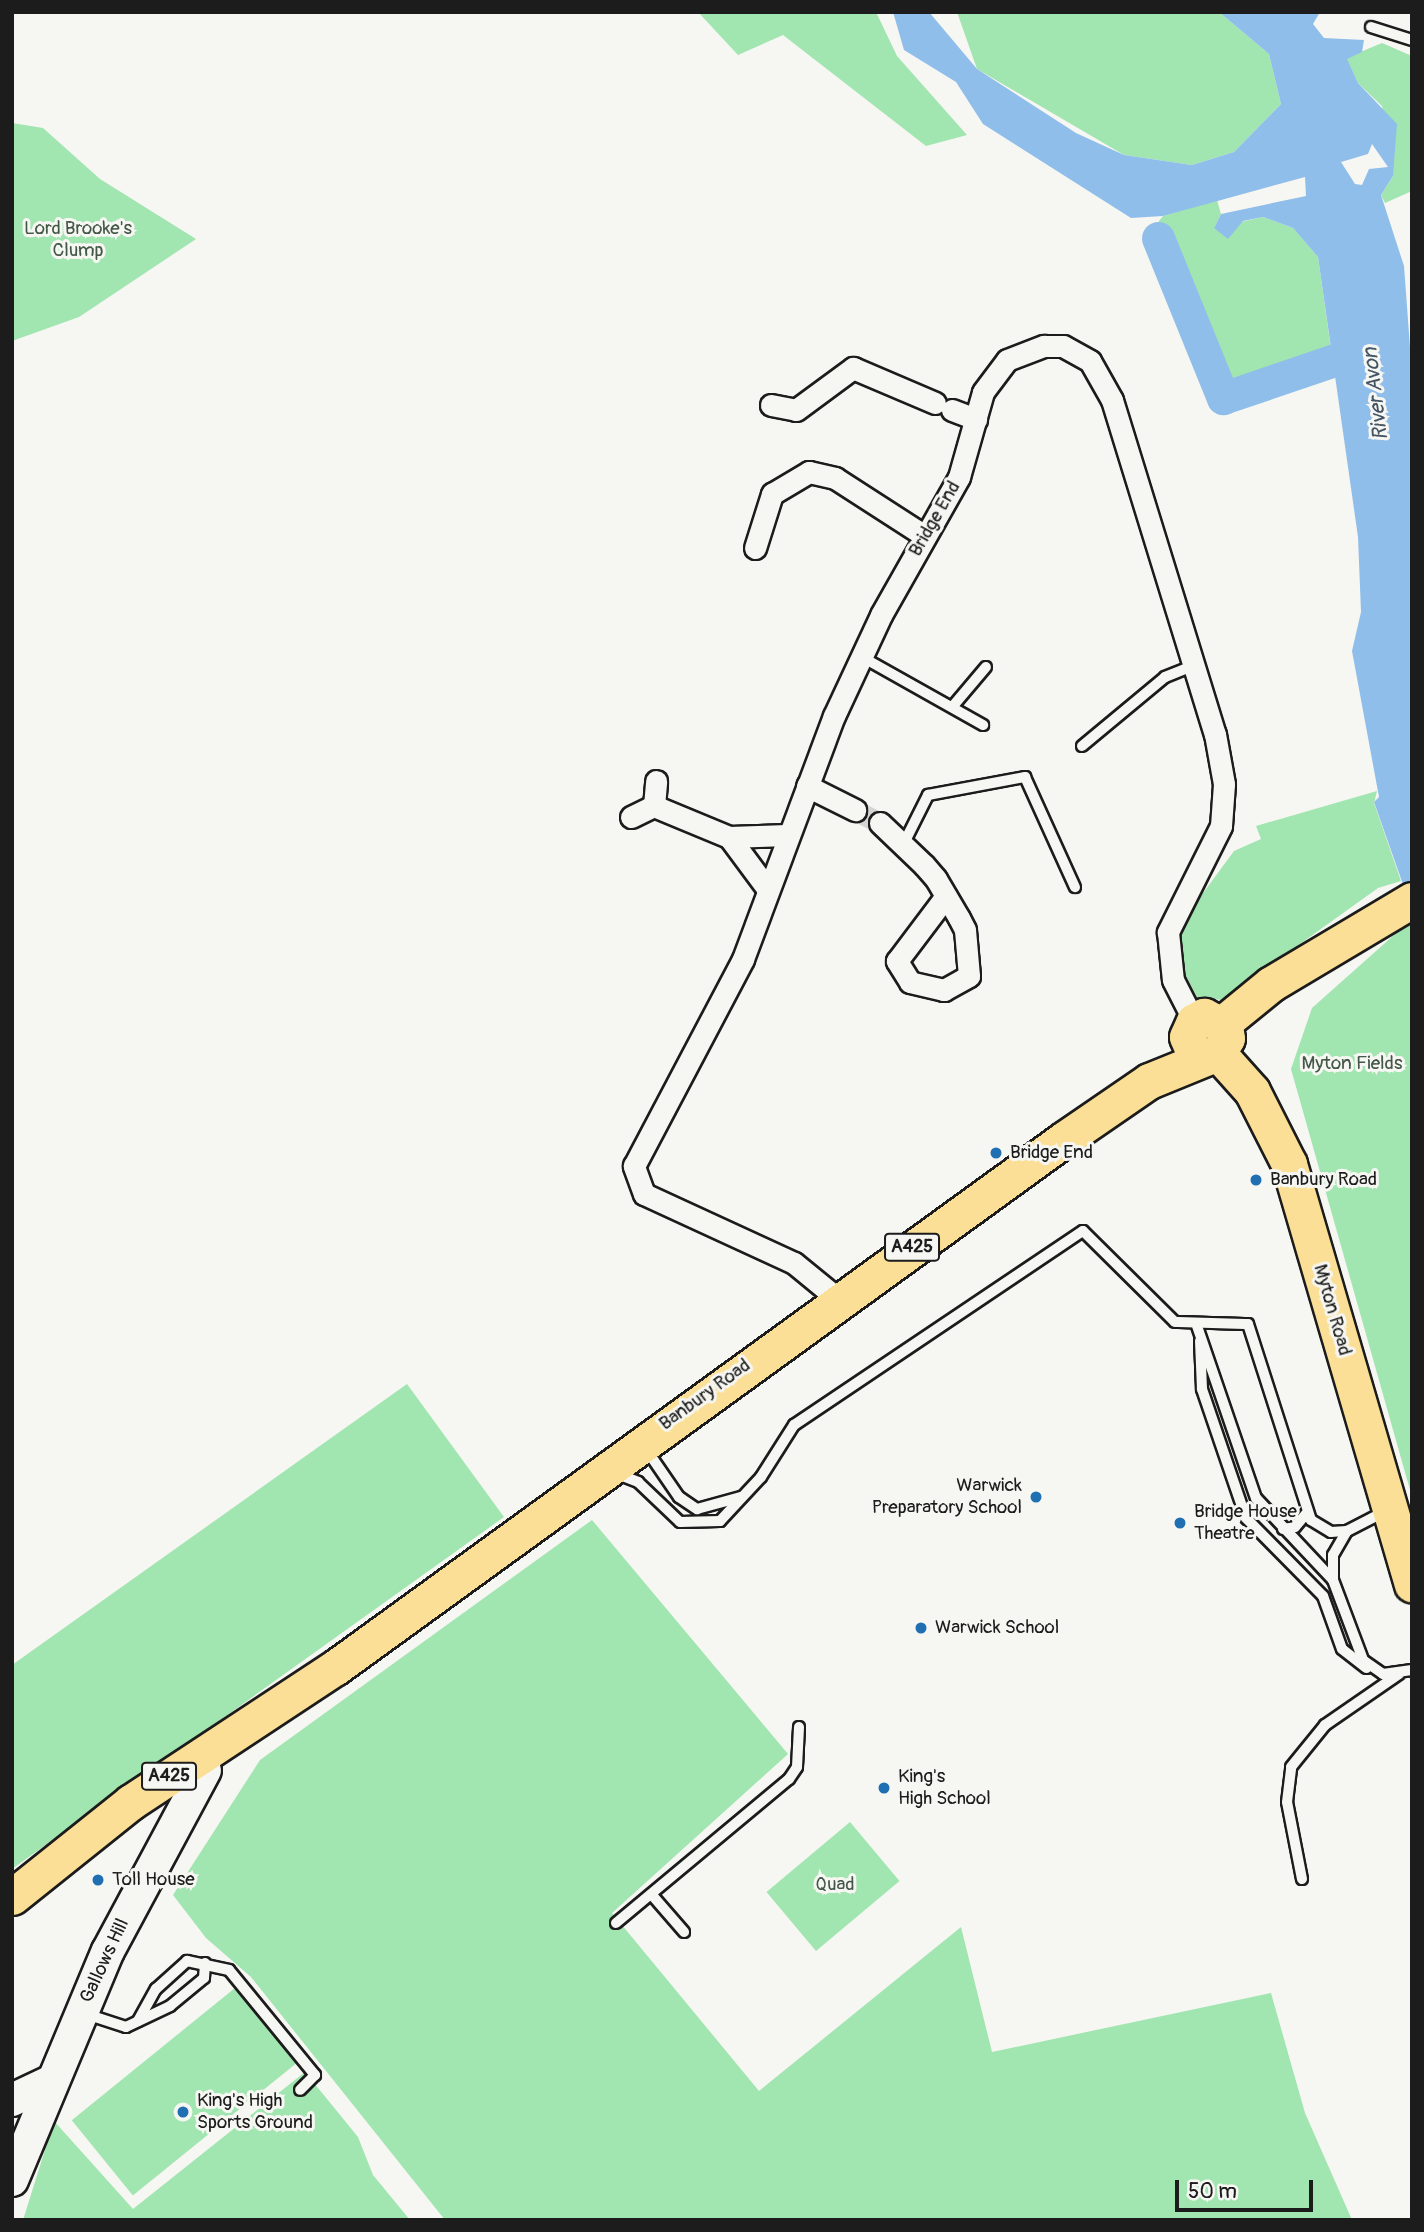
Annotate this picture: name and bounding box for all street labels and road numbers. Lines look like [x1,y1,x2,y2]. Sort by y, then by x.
street label: Bridge End [904,477,966,561]
road number: A425 [884,1232,940,1262]
street label: Myton Road [1308,1262,1356,1358]
street label: Banbury Road [655,1354,755,1436]
road number: A425 [141,1762,197,1791]
street label: Gallows Hill [76,1915,134,2007]

